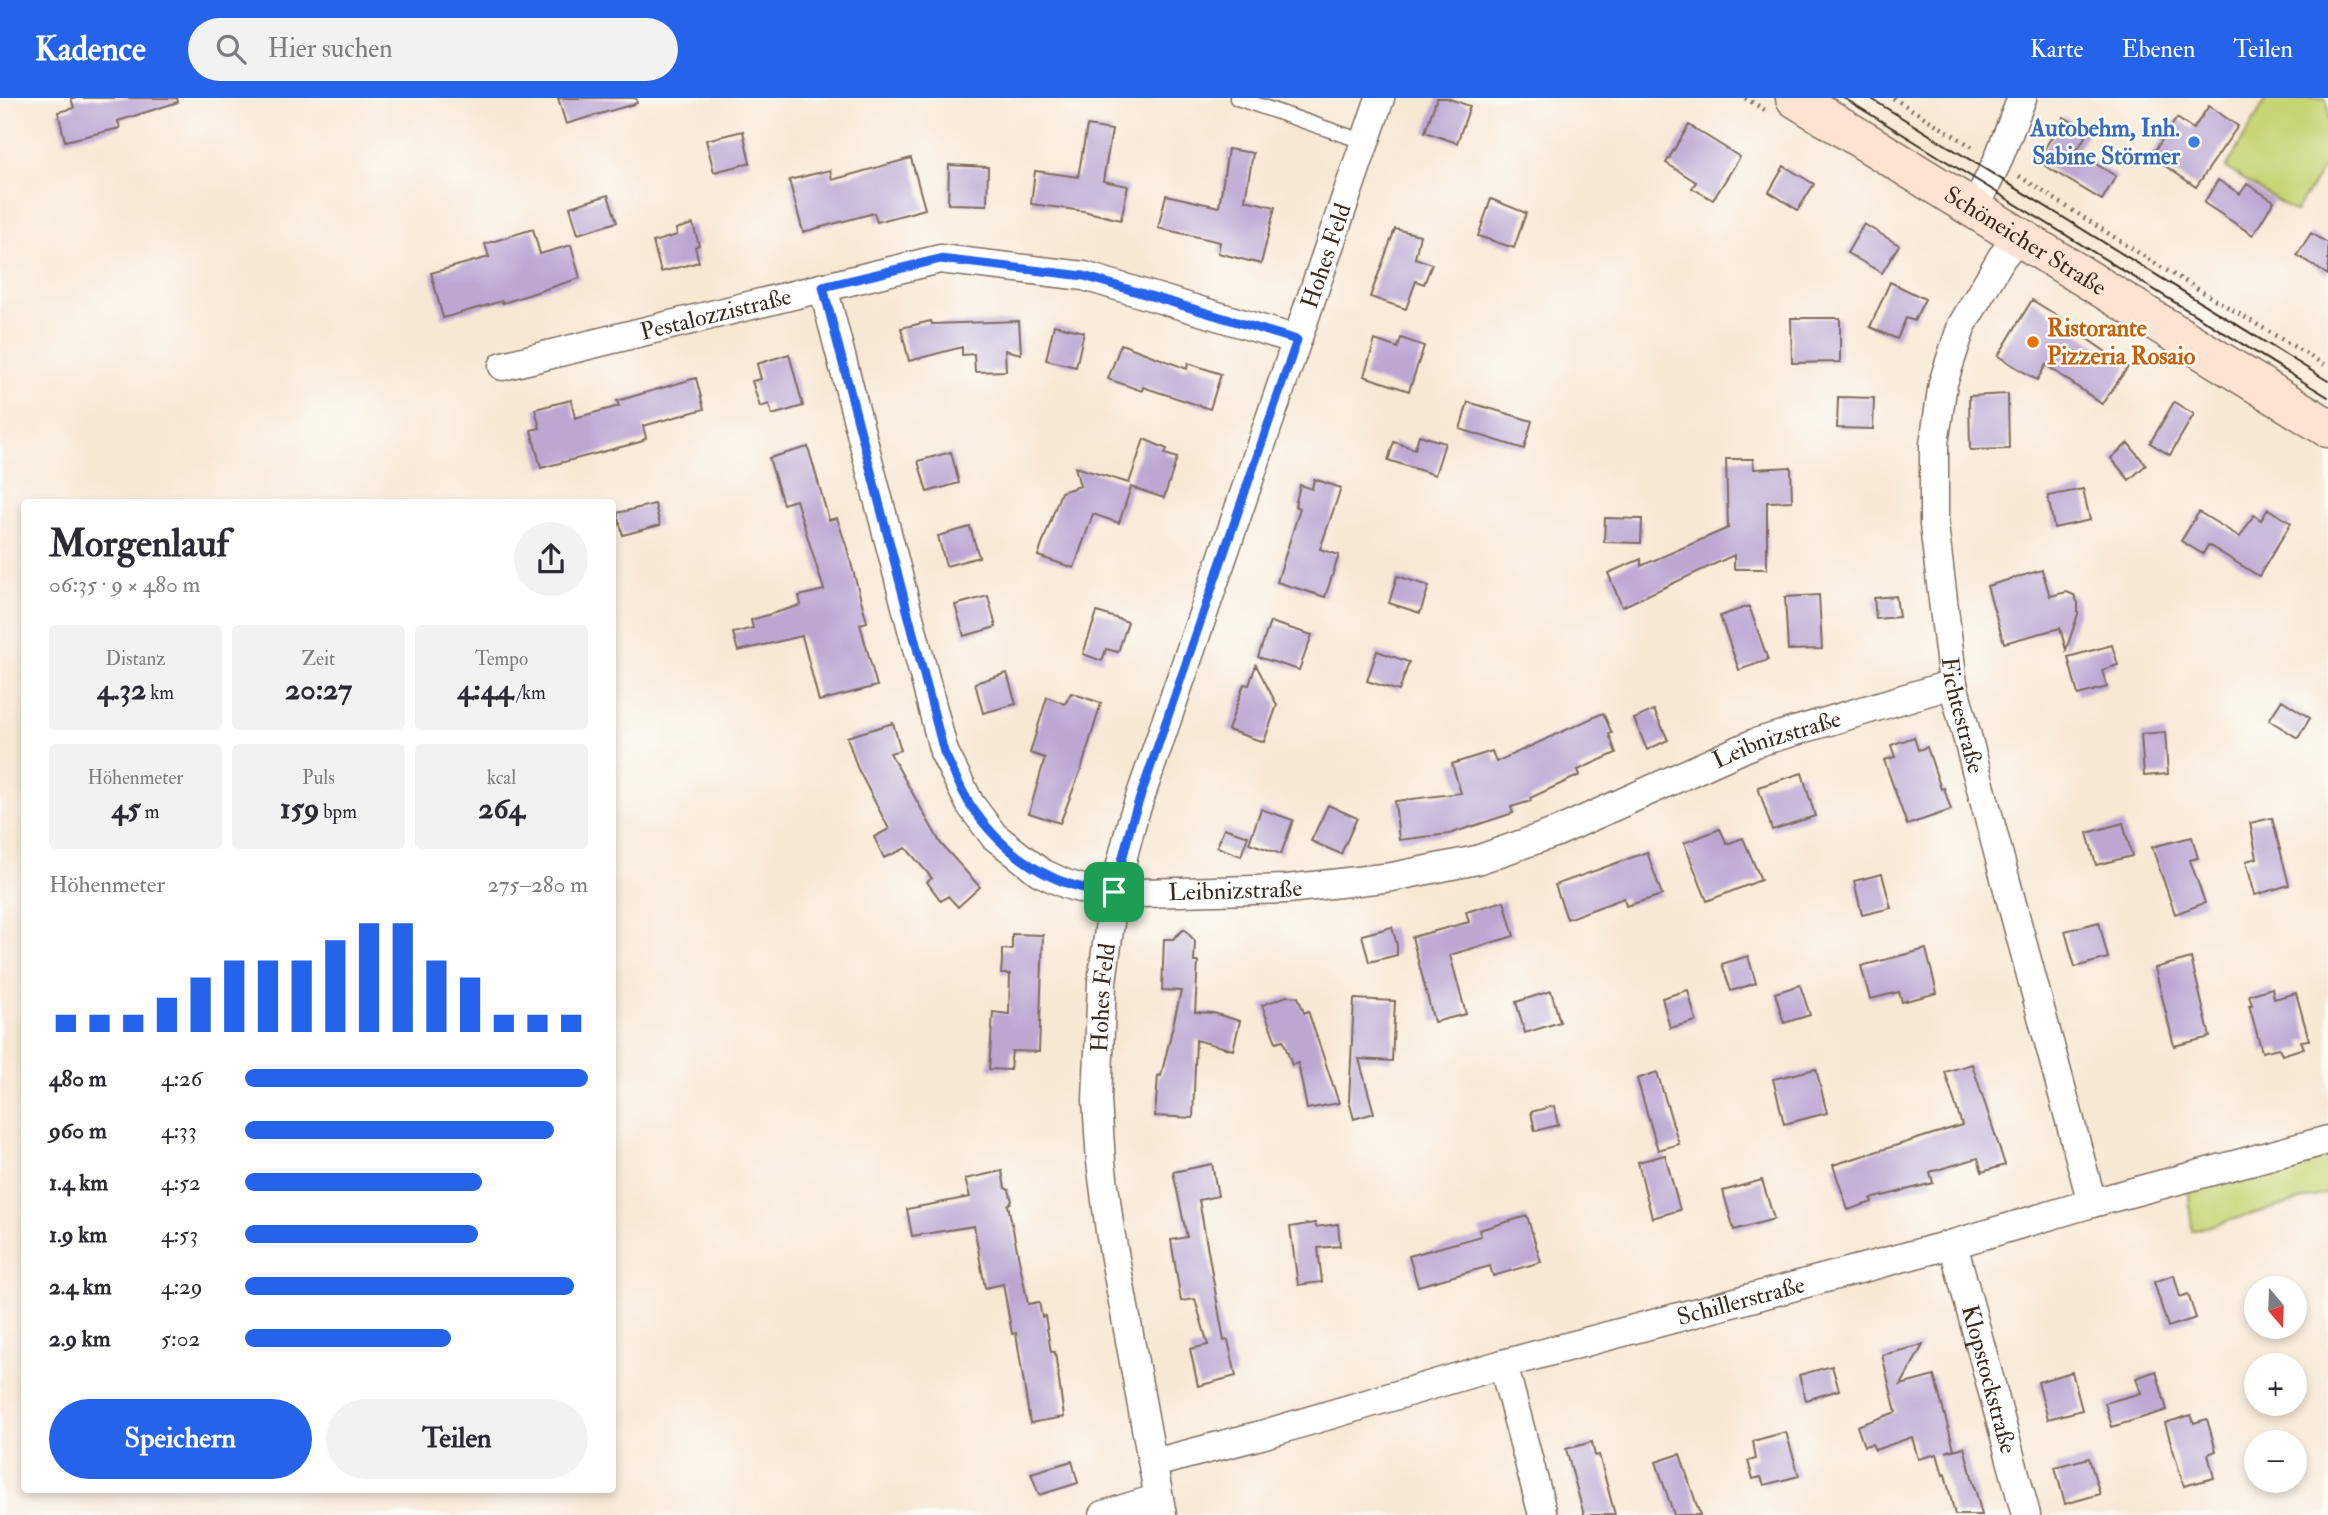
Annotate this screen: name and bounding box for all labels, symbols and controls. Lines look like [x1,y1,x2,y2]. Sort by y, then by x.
search box [188,18,678,81]
text: Kadence [35,29,146,70]
icon: search [212,30,250,68]
text: Hier suchen [268,33,393,65]
text: Karte [2030,34,2083,65]
text: Ebenen [2121,34,2195,65]
text: Teilen [2233,34,2293,65]
place label: Autobehm, Inh. Sabine Störmer [2029,113,2181,172]
marker: Autobehm, Inh. Sabine Störmer [2186,134,2202,150]
street label: Schöneicher Straße [1938,179,2112,303]
street label: Hohes Feld [1294,199,1359,313]
street label: Pestalozzistraße [637,281,795,348]
place label: Ristorante Pizzeria Rosaio [2047,313,2196,372]
marker: Ristorante Pizzeria Rosaio [2025,334,2041,350]
text: Morgenlauf [49,520,229,568]
button: share [514,522,588,596]
text: 06:35 · 9 × 480 m [49,570,200,599]
text: Distanz [105,647,166,671]
text: Zeit [302,647,335,671]
text: Tempo [475,647,528,671]
street label: Fichtestraße [1934,655,1991,777]
text: 4.32 [97,671,146,708]
text: 20:27 [285,671,352,708]
text: 4:44 [457,671,513,708]
text: km [146,681,174,705]
text: /km [513,681,546,705]
street label: Leibnizstraße [1708,703,1845,776]
text: Höhenmeter [88,766,183,790]
text: Puls [302,766,335,790]
text: kcal [487,766,516,790]
text: 45 [111,790,141,827]
text: 159 [280,790,319,827]
text: 264 [478,790,525,827]
text: m [141,800,160,824]
text: bpm [319,800,357,824]
pin [1084,862,1144,922]
text: Höhenmeter [49,870,165,899]
text: 275–280 m [487,870,588,899]
street label: Leibnizstraße [1168,872,1304,908]
icon: arrive [1095,873,1133,911]
street label: Hohes Feld [1084,941,1123,1053]
text: 480 m [49,1064,107,1093]
text: 4:26 [161,1064,202,1093]
text: 960 m [49,1116,107,1145]
text: 4:33 [161,1116,197,1145]
text: 1.4 km [49,1168,108,1197]
text: 4:52 [161,1168,201,1197]
text: 1.9 km [49,1220,107,1249]
text: 4:53 [161,1220,198,1249]
street label: Schillerstraße [1674,1269,1808,1333]
text: 2.4 km [49,1272,112,1301]
text: 4:29 [161,1272,203,1301]
north arrow [2244,1276,2306,1339]
map controls [2244,1276,2307,1493]
street label: Klopstockstraße [1954,1302,2024,1457]
text: 2.9 km [49,1324,111,1353]
text: 5:02 [161,1324,200,1353]
button: + [2244,1353,2307,1416]
button: Speichern [49,1399,312,1479]
button: Teilen [326,1399,588,1479]
button: − [2244,1430,2307,1493]

